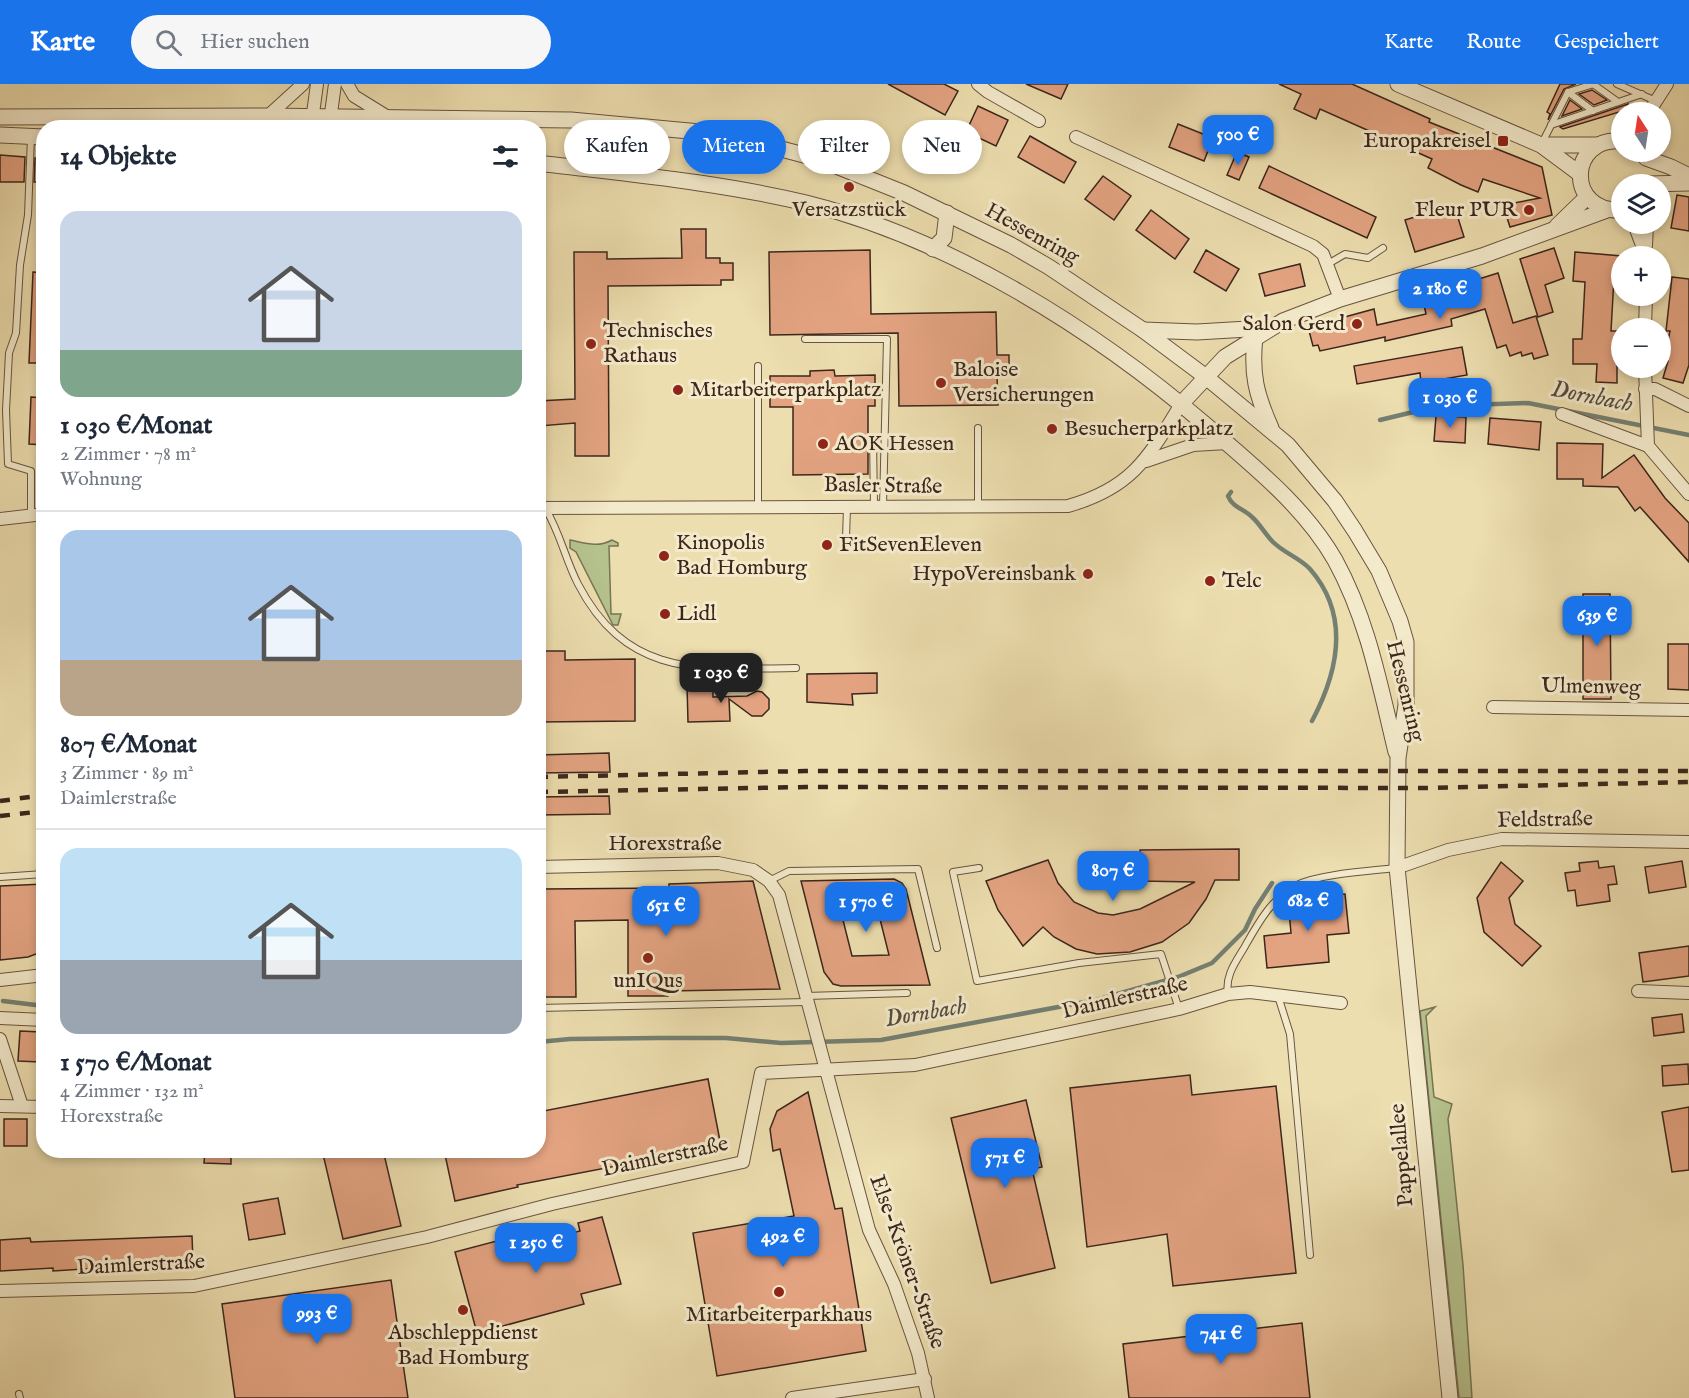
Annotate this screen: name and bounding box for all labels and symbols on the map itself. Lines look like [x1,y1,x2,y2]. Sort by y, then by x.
north arrow [1611,102,1671,162]
pin: 500 € [1196,115,1280,166]
place label: Europakreisel [1363,127,1491,155]
marker: Europakreisel [1496,134,1510,148]
marker: Versatzstück [842,180,856,194]
place label: Versatzstück [791,196,906,224]
place label: Fleur PUR [1415,196,1518,224]
street label: Hessenring [980,197,1085,272]
marker: Fleur PUR [1522,203,1536,217]
pin: 2 180 € [1385,269,1495,320]
place label: Salon Gerd [1243,310,1345,338]
place label: Technisches Rathaus [603,317,713,370]
marker: Salon Gerd [1350,317,1364,331]
marker: Technisches Rathaus [584,337,598,351]
place label: Baloise Versicherungen [952,356,1094,409]
water label: Dornbach [1549,374,1635,420]
place label: Mitarbeiterparkplatz [690,376,881,404]
marker: Baloise Versicherungen [934,376,948,390]
pin: 1 030 € [1395,378,1505,429]
marker: Mitarbeiterparkplatz [671,383,685,397]
place label: Besucherparkplatz [1064,415,1233,443]
marker: Besucherparkplatz [1045,422,1059,436]
place label: AOK Hessen [834,430,955,458]
marker: AOK Hessen [816,437,830,451]
street label: Basler Straße [823,471,943,501]
place label: Kinopolis Bad Homburg [676,529,808,582]
place label: FitSevenEleven [839,531,982,559]
marker: FitSevenEleven [820,538,834,552]
marker: Kinopolis Bad Homburg [657,549,671,563]
place label: HypoVereinsbank [912,560,1076,588]
marker: HypoVereinsbank [1081,567,1095,581]
place label: Telc [1222,567,1262,595]
marker: Telc [1203,574,1217,588]
pin: 639 € [1555,596,1639,647]
place label: Lidl [677,600,716,628]
marker: Lidl [658,607,672,621]
street label: Hessenring [1379,637,1431,746]
pin: 1 030 € [666,653,776,704]
street label: Ulmenweg [1541,672,1642,702]
street label: Feldstraße [1497,805,1593,835]
street label: Horexstraße [608,830,722,858]
pin: 807 € [1071,851,1155,902]
pin: 682 € [1266,881,1350,932]
pin: 1 570 € [811,882,921,933]
pin: 651 € [624,886,708,937]
marker: unIQus [641,951,655,965]
place label: unIQus [613,967,683,995]
street label: Daimlerstraße [1059,970,1191,1026]
water label: Dornbach [883,991,969,1035]
street label: Pappelallee [1384,1102,1420,1208]
street label: Daimlerstraße [599,1130,731,1184]
pin: 571 € [963,1138,1047,1189]
street label: Else-Kröner-Straße [863,1171,951,1353]
pin: 492 € [741,1217,825,1268]
pin: 1 250 € [481,1223,591,1274]
street label: Daimlerstraße [76,1248,206,1282]
marker: Mitarbeiterparkhaus [772,1285,786,1299]
pin: 993 € [275,1294,359,1345]
place label: Mitarbeiterparkhaus [686,1301,872,1329]
marker: Abschleppdienst Bad Homburg [456,1303,470,1317]
pin: 741 € [1179,1314,1263,1365]
place label: Abschleppdienst Bad Homburg [387,1319,538,1372]

